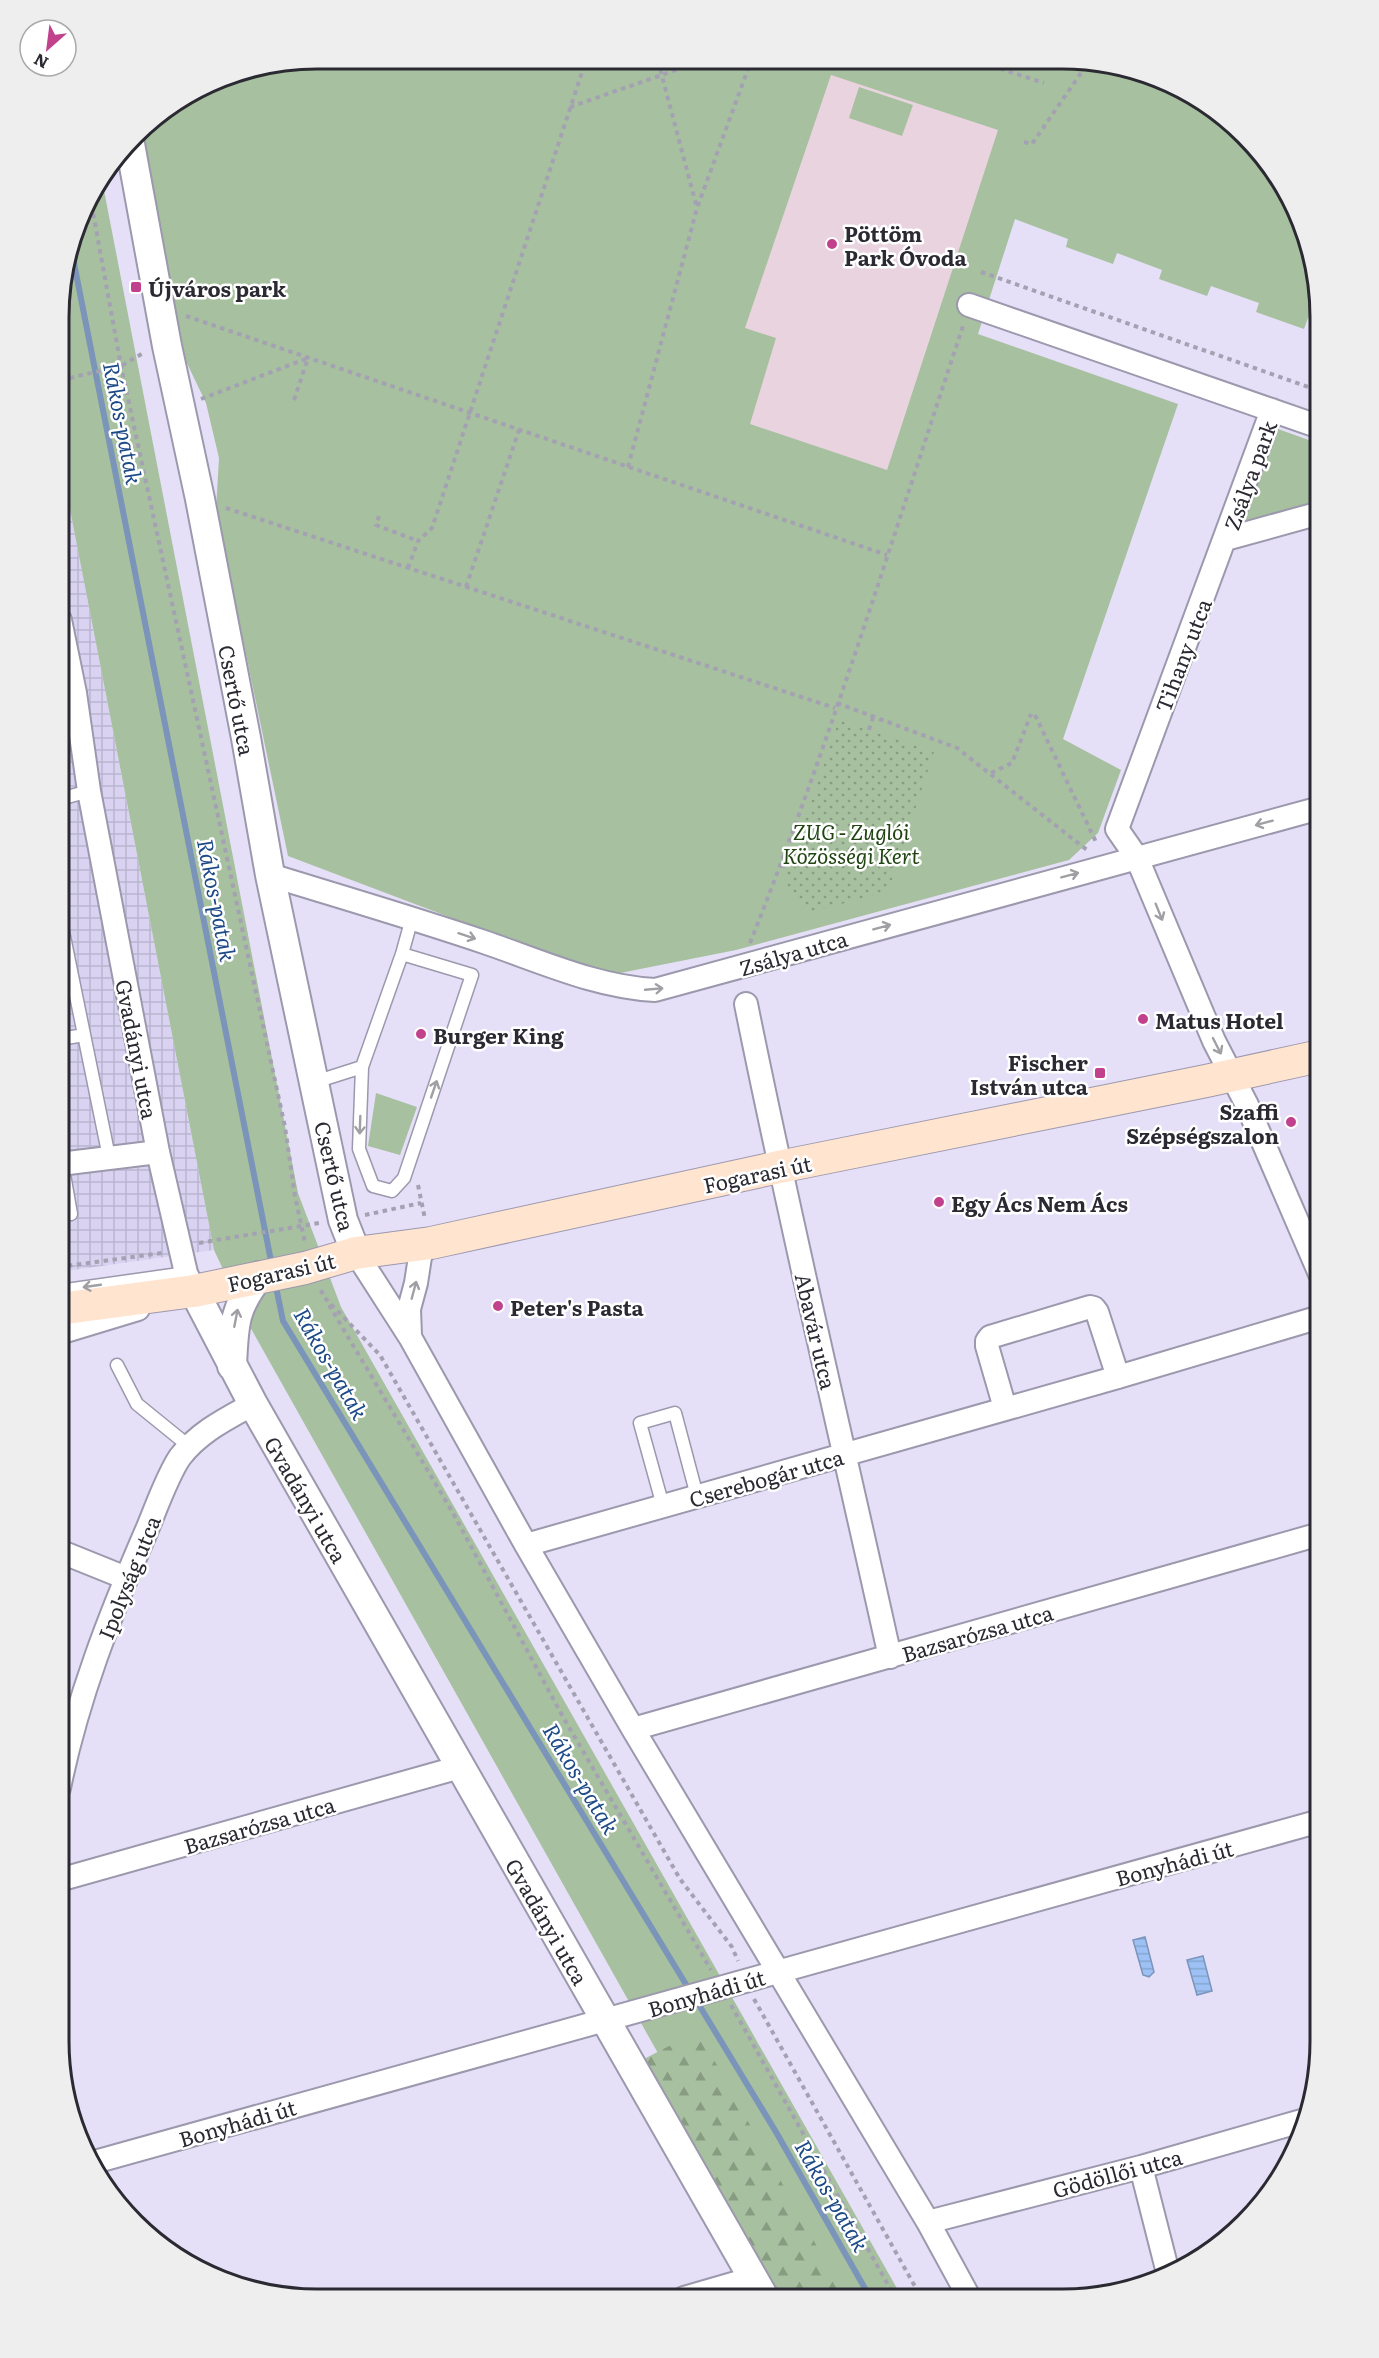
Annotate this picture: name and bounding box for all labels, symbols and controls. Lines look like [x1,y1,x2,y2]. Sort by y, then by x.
north arrow [18,18,78,78]
text: N [29,48,52,76]
place label: Pöttöm Park Óvoda [844,217,968,272]
marker: Pöttöm Park Óvoda [825,237,839,251]
place label: Újváros park [148,272,287,303]
marker: Újváros park [129,280,143,294]
water label: Rákos-patak [96,359,152,487]
street label: Zsálya park [1215,416,1283,534]
street label: Tihany utca [1146,593,1218,716]
street label: Csertő utca [212,642,264,759]
park label: ZUG - Zuglói Közösségi Kert [782,815,920,870]
one-way arrow [1255,818,1274,829]
water label: Rákos-patak [190,836,246,964]
one-way arrow [1060,869,1079,881]
one-way arrow [1154,902,1165,921]
one-way arrow [872,921,891,933]
street label: Zsálya utca [735,922,851,982]
one-way arrow [457,932,476,943]
street label: Gvadányi utca [109,977,167,1122]
one-way arrow [643,983,663,994]
place label: Matus Hotel [1155,1004,1284,1035]
marker: Matus Hotel [1136,1012,1150,1026]
place label: Burger King [433,1019,564,1050]
marker: Burger King [414,1027,428,1041]
one-way arrow [1211,1036,1223,1054]
place label: Fischer István utca [970,1046,1089,1101]
marker: Fischer István utca [1093,1066,1107,1080]
one-way arrow [429,1080,440,1099]
place label: Szaffi Szépségszalon [1126,1095,1279,1150]
one-way arrow [355,1115,366,1135]
marker: Szaffi Szépségszalon [1284,1115,1298,1129]
street label: Csertő utca [308,1118,364,1235]
street label: Fogarasi út [700,1146,814,1200]
place label: Egy Ács Nem Ács [951,1187,1128,1218]
marker: Egy Ács Nem Ács [932,1195,946,1209]
street label: Fogarasi út [224,1243,339,1298]
street label: Abavár utca [789,1270,846,1393]
one-way arrow [83,1281,103,1292]
one-way arrow [409,1281,420,1300]
place label: Peter's Pasta [510,1291,645,1322]
marker: Peter's Pasta [491,1299,505,1313]
water label: Rákos-patak [287,1301,377,1425]
one-way arrow [231,1309,242,1328]
street label: Gvadányi utca [258,1430,356,1569]
street label: Cserebogár utca [685,1440,848,1514]
street label: Ipolyság utca [89,1510,167,1644]
street label: Bazsarózsa utca [898,1595,1057,1668]
water label: Rákos-patak [536,1716,628,1840]
street label: Bazsarózsa utca [180,1787,339,1860]
street label: Bonyhádi út [1112,1831,1237,1893]
street label: Gvadányi utca [499,1852,597,1991]
street label: Bonyhádi út [644,1960,769,2024]
street label: Bonyhádi út [175,2090,300,2154]
water label: Rákos-patak [788,2133,878,2257]
street label: Gödöllői utca [1049,2140,1186,2204]

